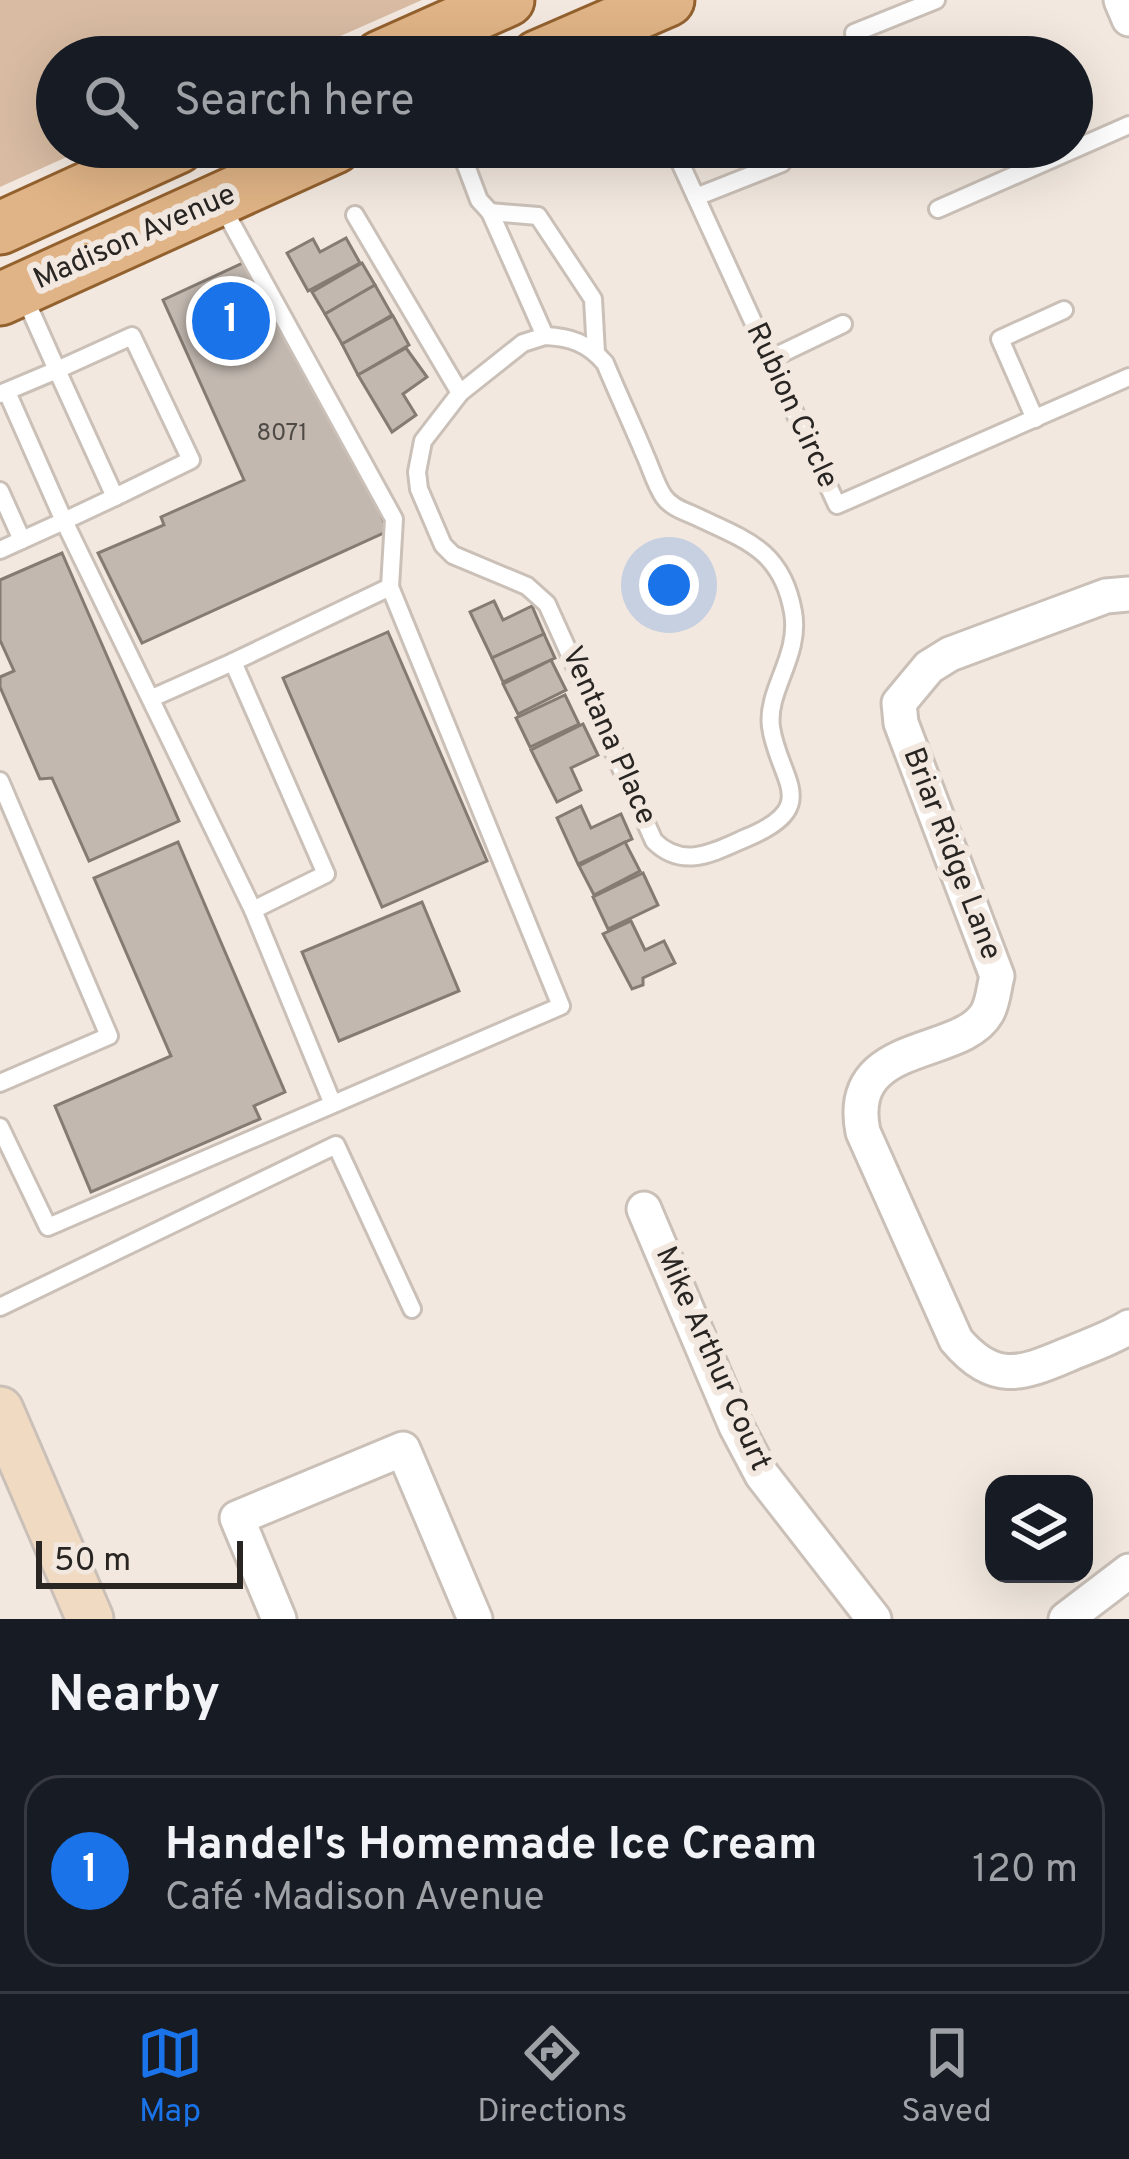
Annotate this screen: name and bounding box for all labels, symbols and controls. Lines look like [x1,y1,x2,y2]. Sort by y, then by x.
search box [36,36,1093,168]
icon: search [78,69,144,135]
text: Search here [174,74,414,131]
street label: Madison Avenue [28,177,242,299]
pin: 1 [192,276,270,366]
street label: Rubion Circle [737,317,845,495]
house number: 8071 [256,419,308,449]
your location [639,555,699,615]
street label: Ventana Place [552,641,664,831]
street label: Briar Ridge Lane [893,743,1009,965]
street label: Mike Arthur Court [646,1241,778,1477]
map controls [985,1475,1093,1583]
button: layers [985,1475,1093,1583]
scale bar [36,1535,243,1588]
text: 50 m [54,1541,131,1583]
text: Nearby [48,1665,220,1730]
text: Handel's Homemade Ice Cream [165,1818,817,1875]
text: 1 [82,1847,98,1896]
text: 120 m [972,1847,1078,1896]
text: Café · Madison Avenue [165,1875,545,1924]
tab: Map [137,2020,203,2134]
tab: Directions [477,2020,627,2134]
tab: Saved [901,2020,992,2134]

